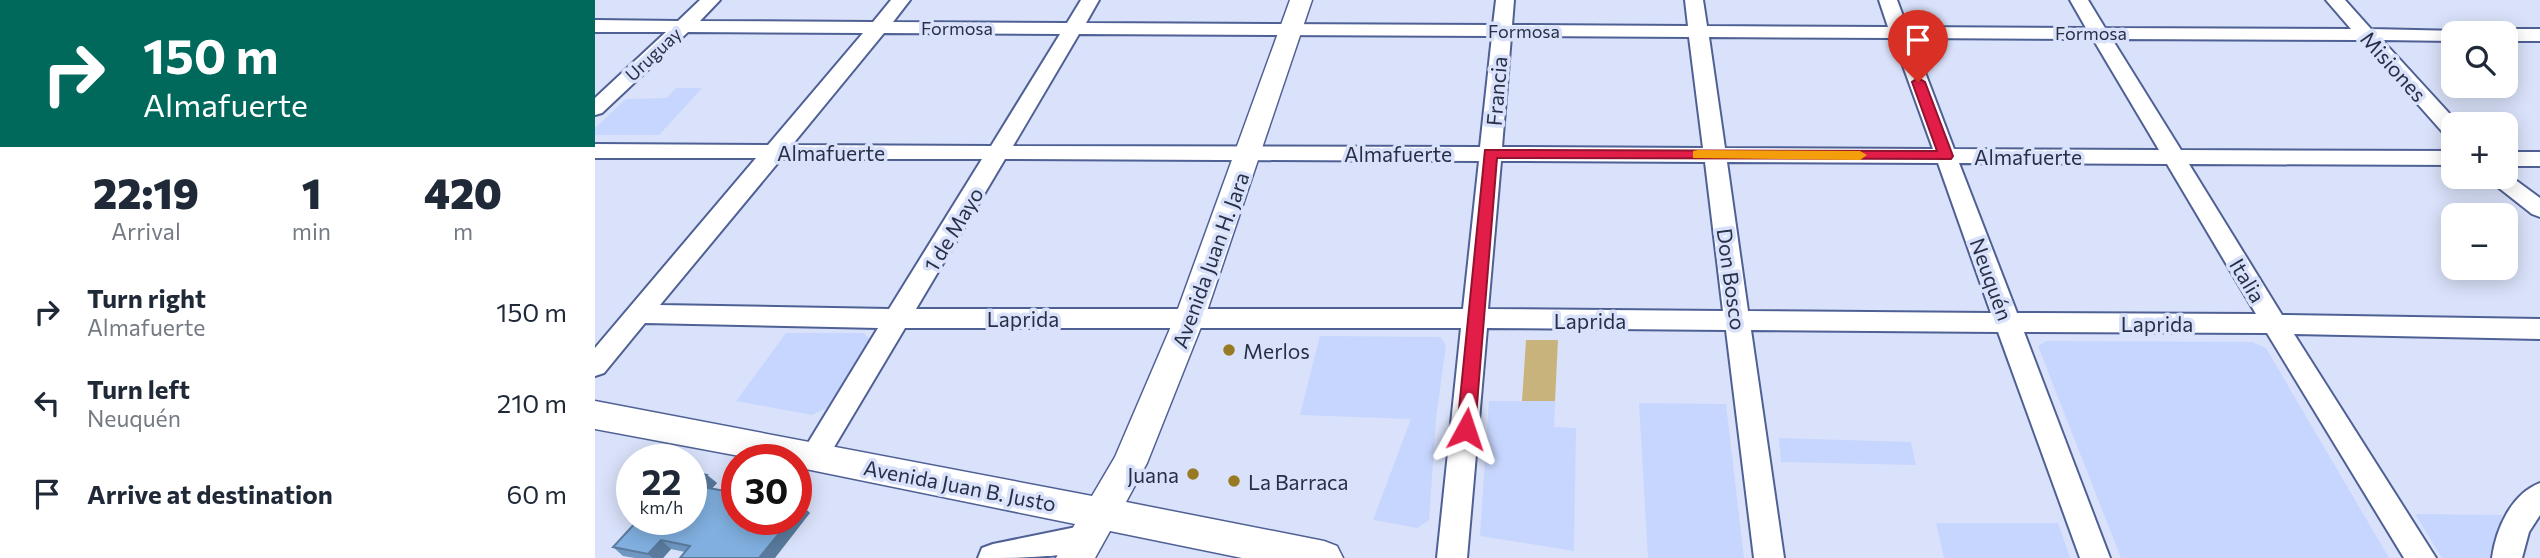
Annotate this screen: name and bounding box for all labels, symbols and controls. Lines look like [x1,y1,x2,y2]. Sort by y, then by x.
pin [1888,10,1948,82]
street label: Formosa [921,17,993,39]
street label: Formosa [1488,20,1560,42]
icon: arrive [1899,21,1937,59]
map controls [2441,21,2518,280]
button: search [2441,21,2518,98]
street label: Formosa [2055,22,2127,44]
street label: Uruguay [620,23,686,85]
text: 150 m [143,24,278,84]
street label: Misiones [2356,26,2432,106]
icon: right [28,28,119,119]
street label: Francia [1481,55,1511,127]
text: Almafuerte [143,84,308,124]
button: + [2441,112,2518,189]
street label: Almafuerte [777,140,885,165]
street label: Almafuerte [1344,141,1452,166]
street label: Almafuerte [1974,144,2082,169]
text: 22:19 [93,166,199,218]
text: 1 [302,166,321,218]
text: 420 [424,166,502,218]
street label: Avenida Juan H. Jara [1167,169,1253,351]
street label: 1 de Mayo [918,182,988,276]
button: − [2441,203,2518,280]
text: Arrival [111,217,181,245]
text: min [292,217,331,245]
text: m [453,217,473,245]
street label: Don Bosco [1712,227,1752,331]
street label: Neuquén [1966,234,2018,324]
street label: Italia [2225,253,2271,307]
text: Turn right [87,282,206,313]
icon: right [28,293,66,331]
text: 150 m [496,296,567,327]
street label: Laprida [987,306,1059,331]
street label: Laprida [1554,308,1626,333]
street label: Laprida [2121,311,2193,336]
text: Almafuerte [87,313,205,341]
place label: Merlos [1243,338,1310,363]
marker: Merlos [1221,342,1237,358]
text: Turn left [87,373,190,404]
icon: left [28,384,66,422]
text: 210 m [497,387,567,418]
position arrow [1429,392,1503,466]
text: Neuquén [87,404,181,432]
speed limit sign: 30 [721,444,812,535]
street label: Avenida Juan B. Justo [862,454,1058,516]
text: 22 [642,459,681,502]
place label: Juana [1127,462,1179,487]
marker: Juana [1185,466,1201,482]
place label: La Barraca [1248,469,1349,494]
marker: La Barraca [1226,473,1242,489]
icon: arrive [28,475,66,513]
text: Arrive at destination [87,478,333,509]
text: 60 m [507,478,567,509]
text: km/h [640,496,683,518]

